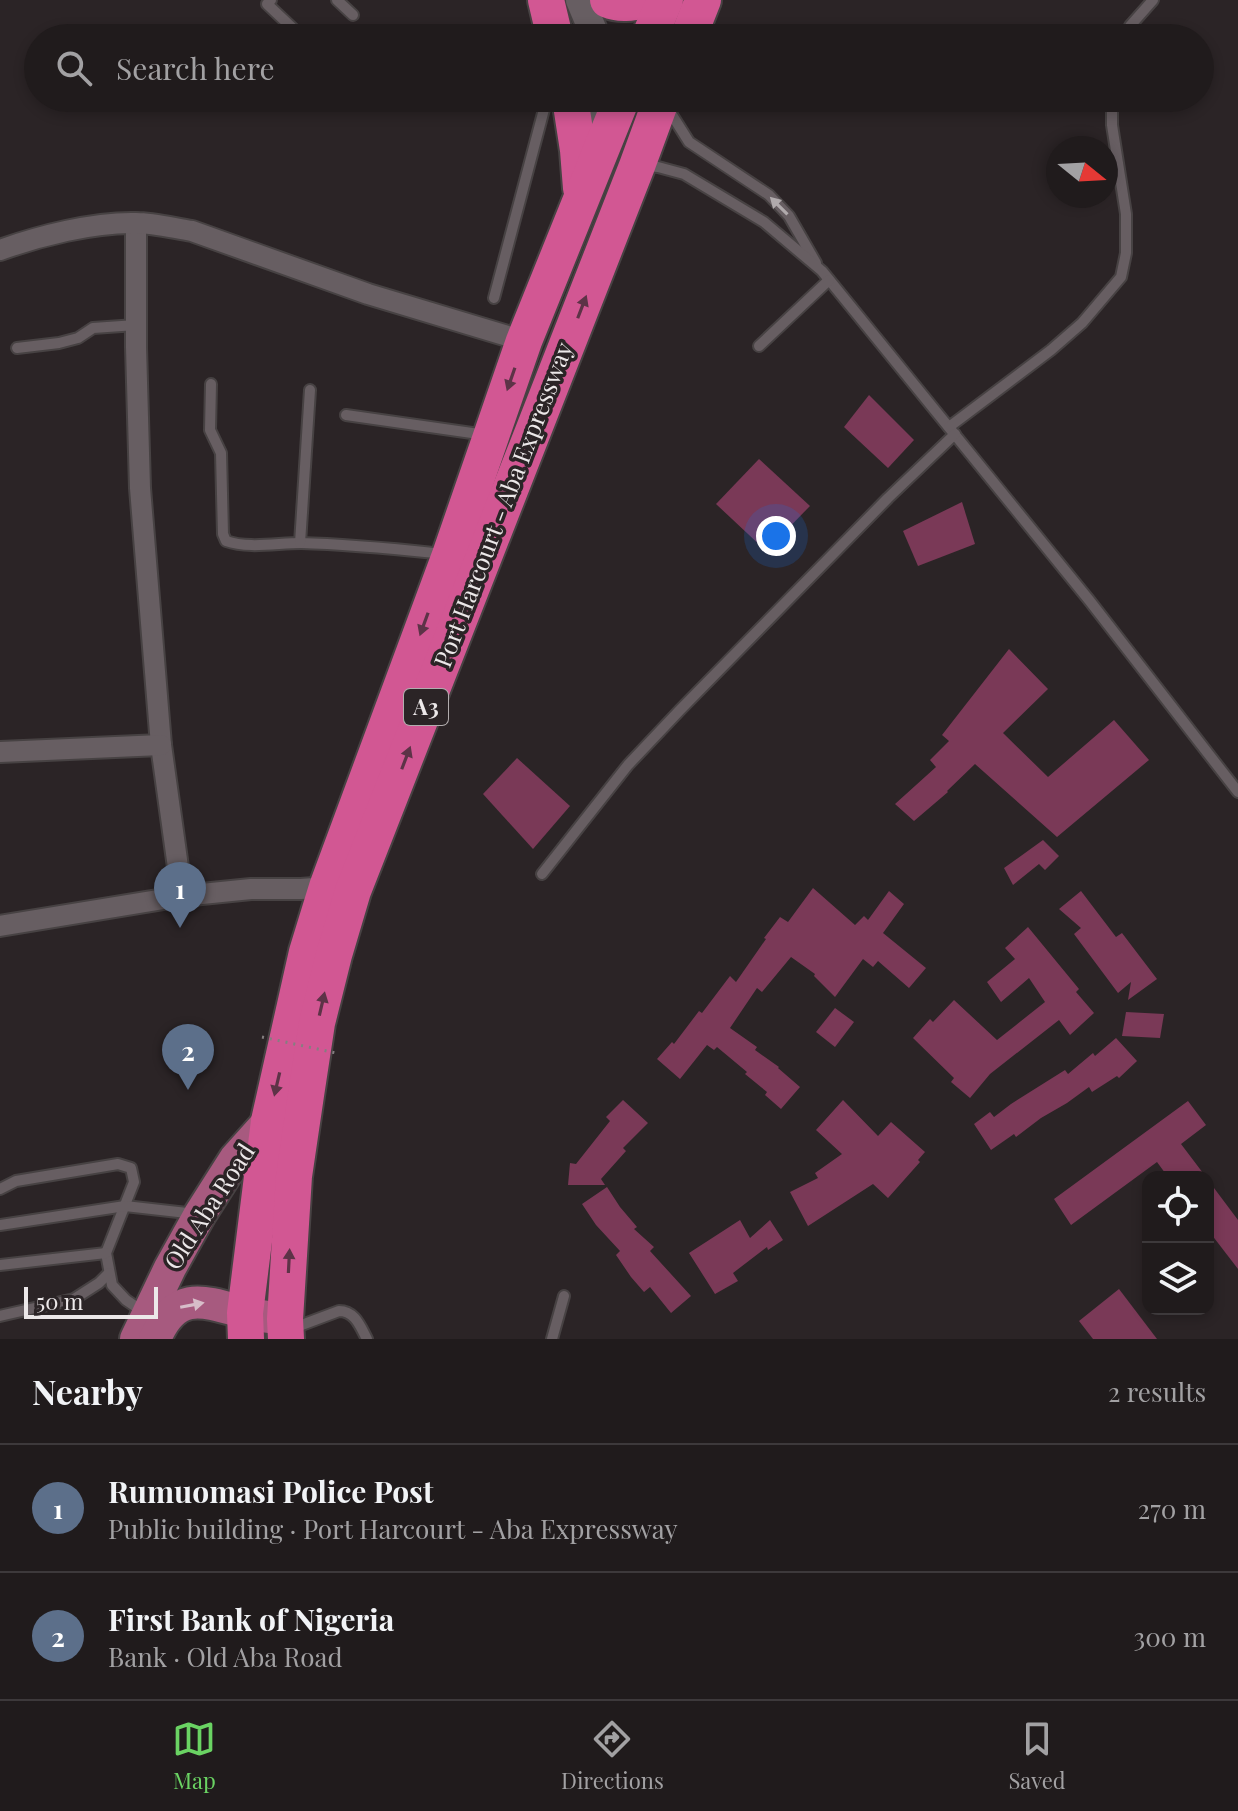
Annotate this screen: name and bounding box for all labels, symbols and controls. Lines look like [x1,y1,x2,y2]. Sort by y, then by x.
search box [24,24,1214,112]
icon: search [52,46,96,90]
text: Search here [116,48,275,88]
north arrow [1046,136,1118,208]
one-way arrow [771,197,789,216]
one-way arrow [576,295,589,319]
street label: Port Harcourt - Aba Expressway [425,337,579,671]
one-way arrow [505,367,517,391]
your location [756,516,796,556]
one-way arrow [418,612,430,636]
road number: A3 [404,689,448,725]
one-way arrow [399,746,412,770]
pin: 1 [154,862,206,928]
one-way arrow [316,991,329,1016]
pin: 2 [162,1024,214,1090]
one-way arrow [270,1072,283,1097]
street label: Old Aba Road [156,1137,261,1275]
map controls [1142,1171,1214,1315]
button: locate [1142,1171,1214,1243]
button: layers [1142,1243,1214,1315]
one-way arrow [283,1248,296,1273]
scale bar [24,1283,158,1319]
text: 50 m [36,1286,83,1316]
one-way arrow [180,1298,205,1310]
text: Nearby [32,1368,143,1414]
text: 2 results [1108,1374,1206,1409]
text: Rumuomasi Police Post [108,1471,434,1511]
text: 1 [53,1491,63,1526]
text: 270 m [1138,1491,1206,1526]
text: Public building · Port Harcourt - Aba Expressway [108,1511,678,1546]
text: First Bank of Nigeria [108,1599,394,1639]
text: 2 [51,1619,65,1654]
text: 300 m [1134,1619,1206,1654]
text: Bank · Old Aba Road [108,1639,343,1674]
tab: Map [172,1717,216,1795]
tab: Directions [561,1717,664,1795]
tab: Saved [1008,1717,1066,1795]

